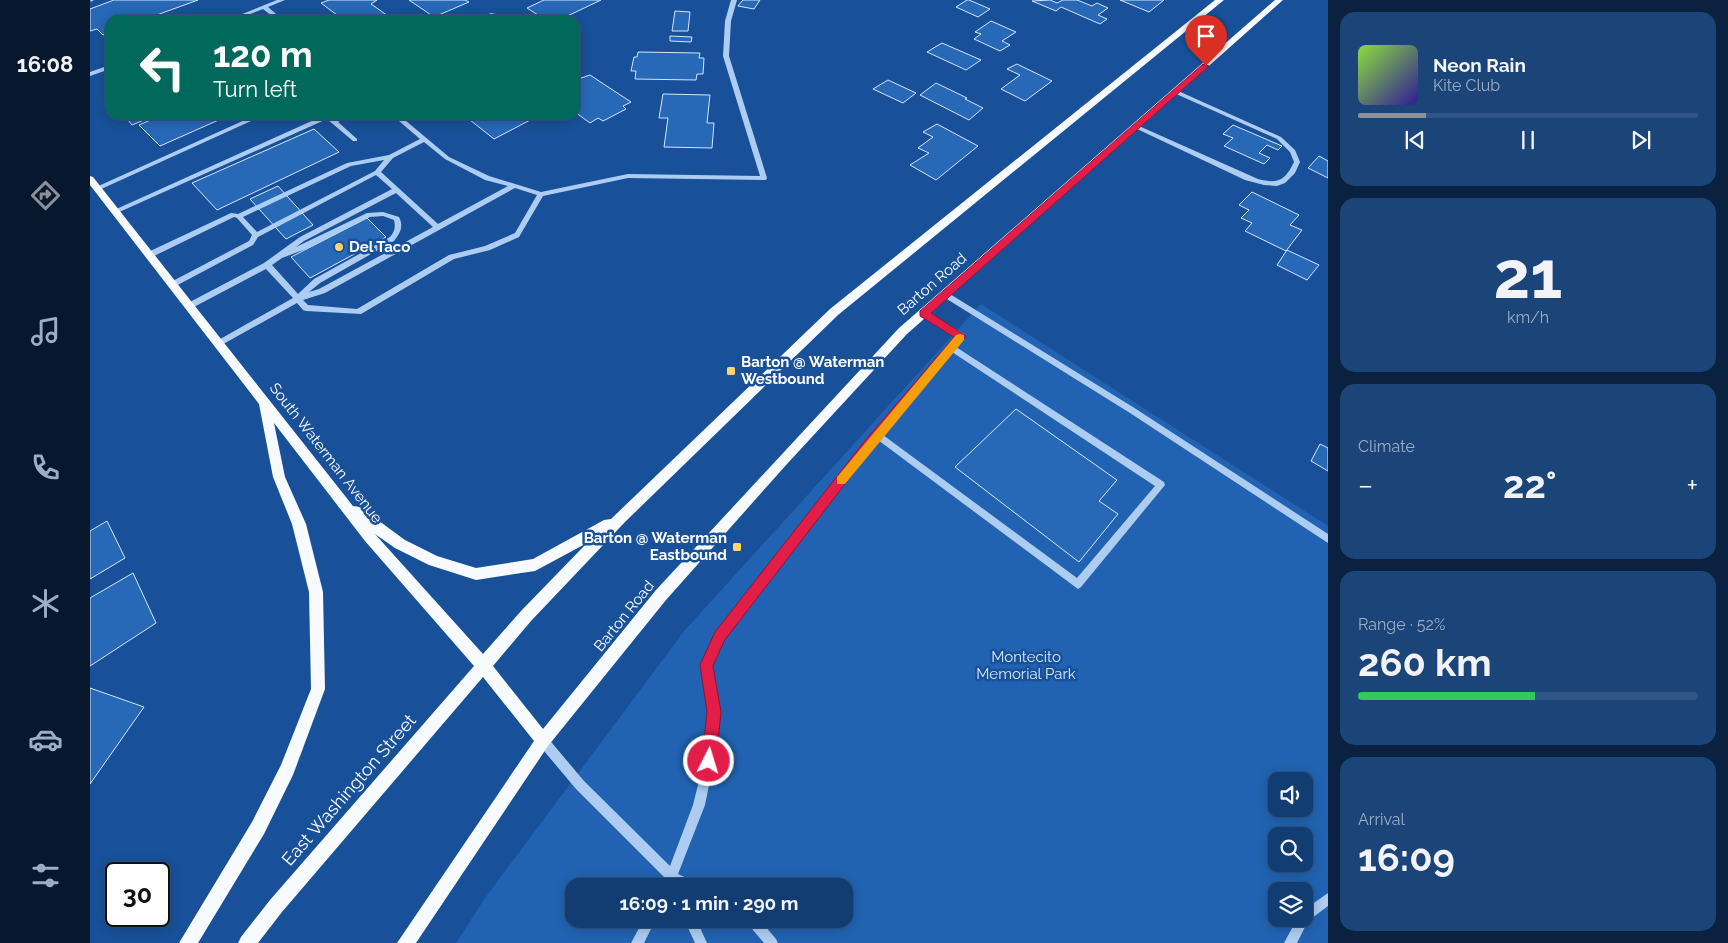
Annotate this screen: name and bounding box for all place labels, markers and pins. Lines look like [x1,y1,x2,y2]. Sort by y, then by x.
pin [1185,15,1227,66]
place label: Del Taco [349,238,410,256]
marker: Del Taco [333,241,345,253]
place label: Barton @ Waterman Westbound [741,353,884,388]
marker: Barton @ Waterman Westbound [725,365,737,377]
place label: Barton @ Waterman Eastbound [584,529,727,564]
marker: Barton @ Waterman Eastbound [731,541,743,553]

